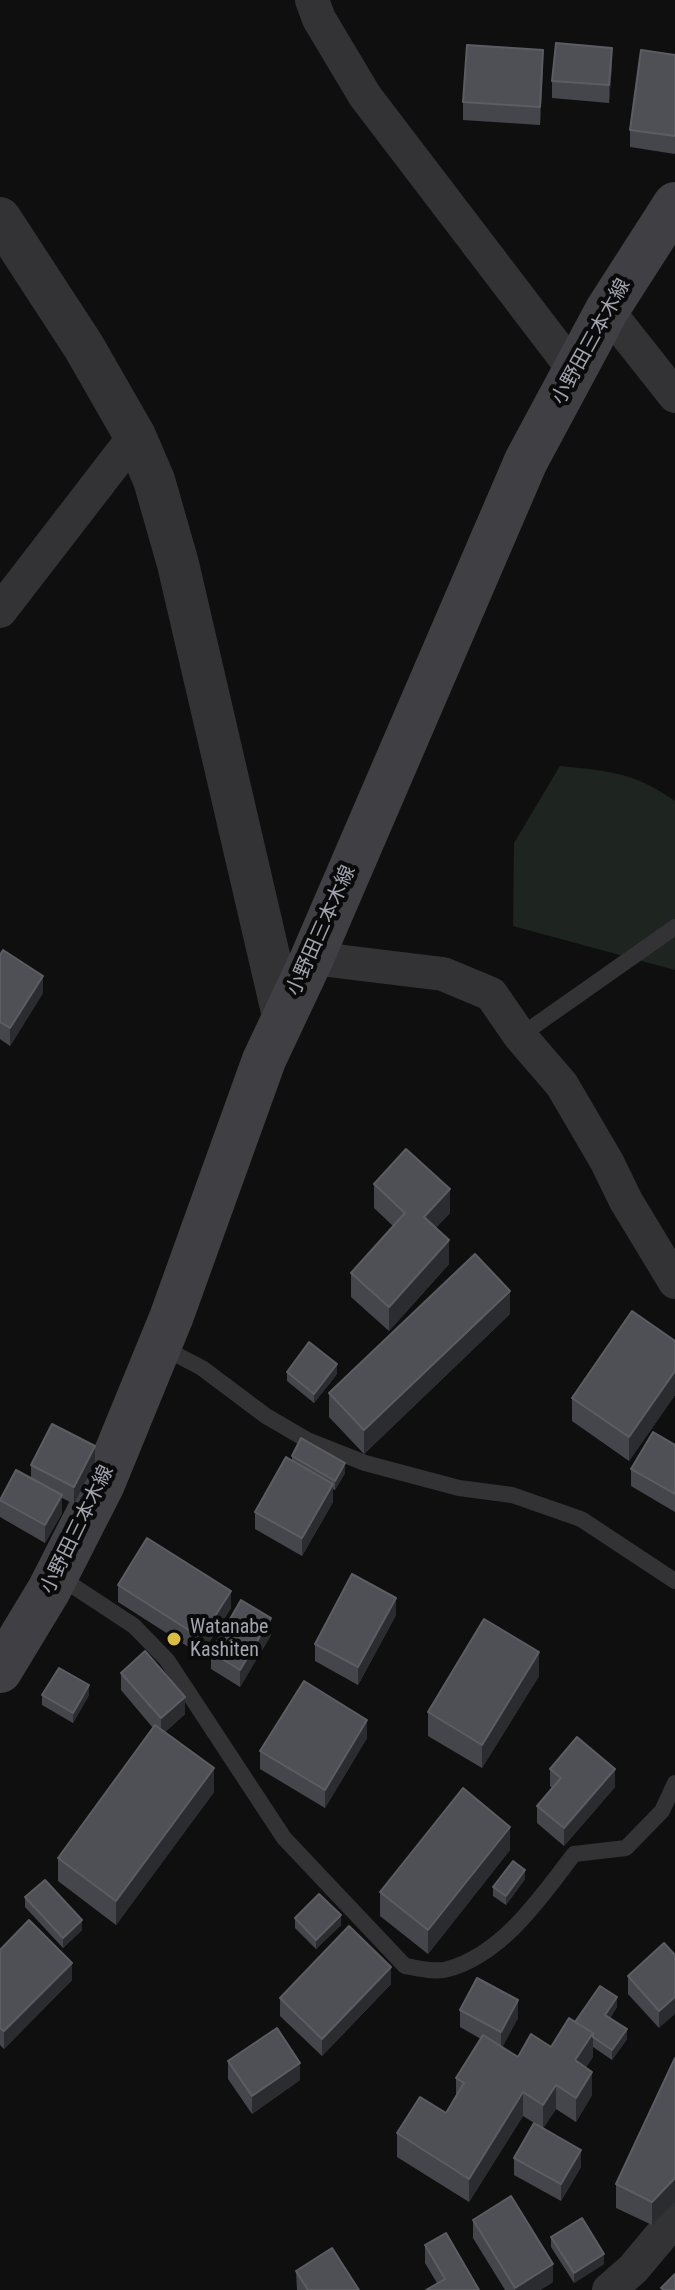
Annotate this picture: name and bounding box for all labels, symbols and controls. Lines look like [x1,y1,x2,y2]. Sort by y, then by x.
street label: 小野田三本木線 [548,275,636,409]
street label: 小野田三本木線 [283,862,361,1000]
street label: 小野田三本木線 [37,1462,119,1598]
place label: Watanabe Kashiten [190,1616,268,1663]
marker: Watanabe Kashiten [165,1630,183,1648]

